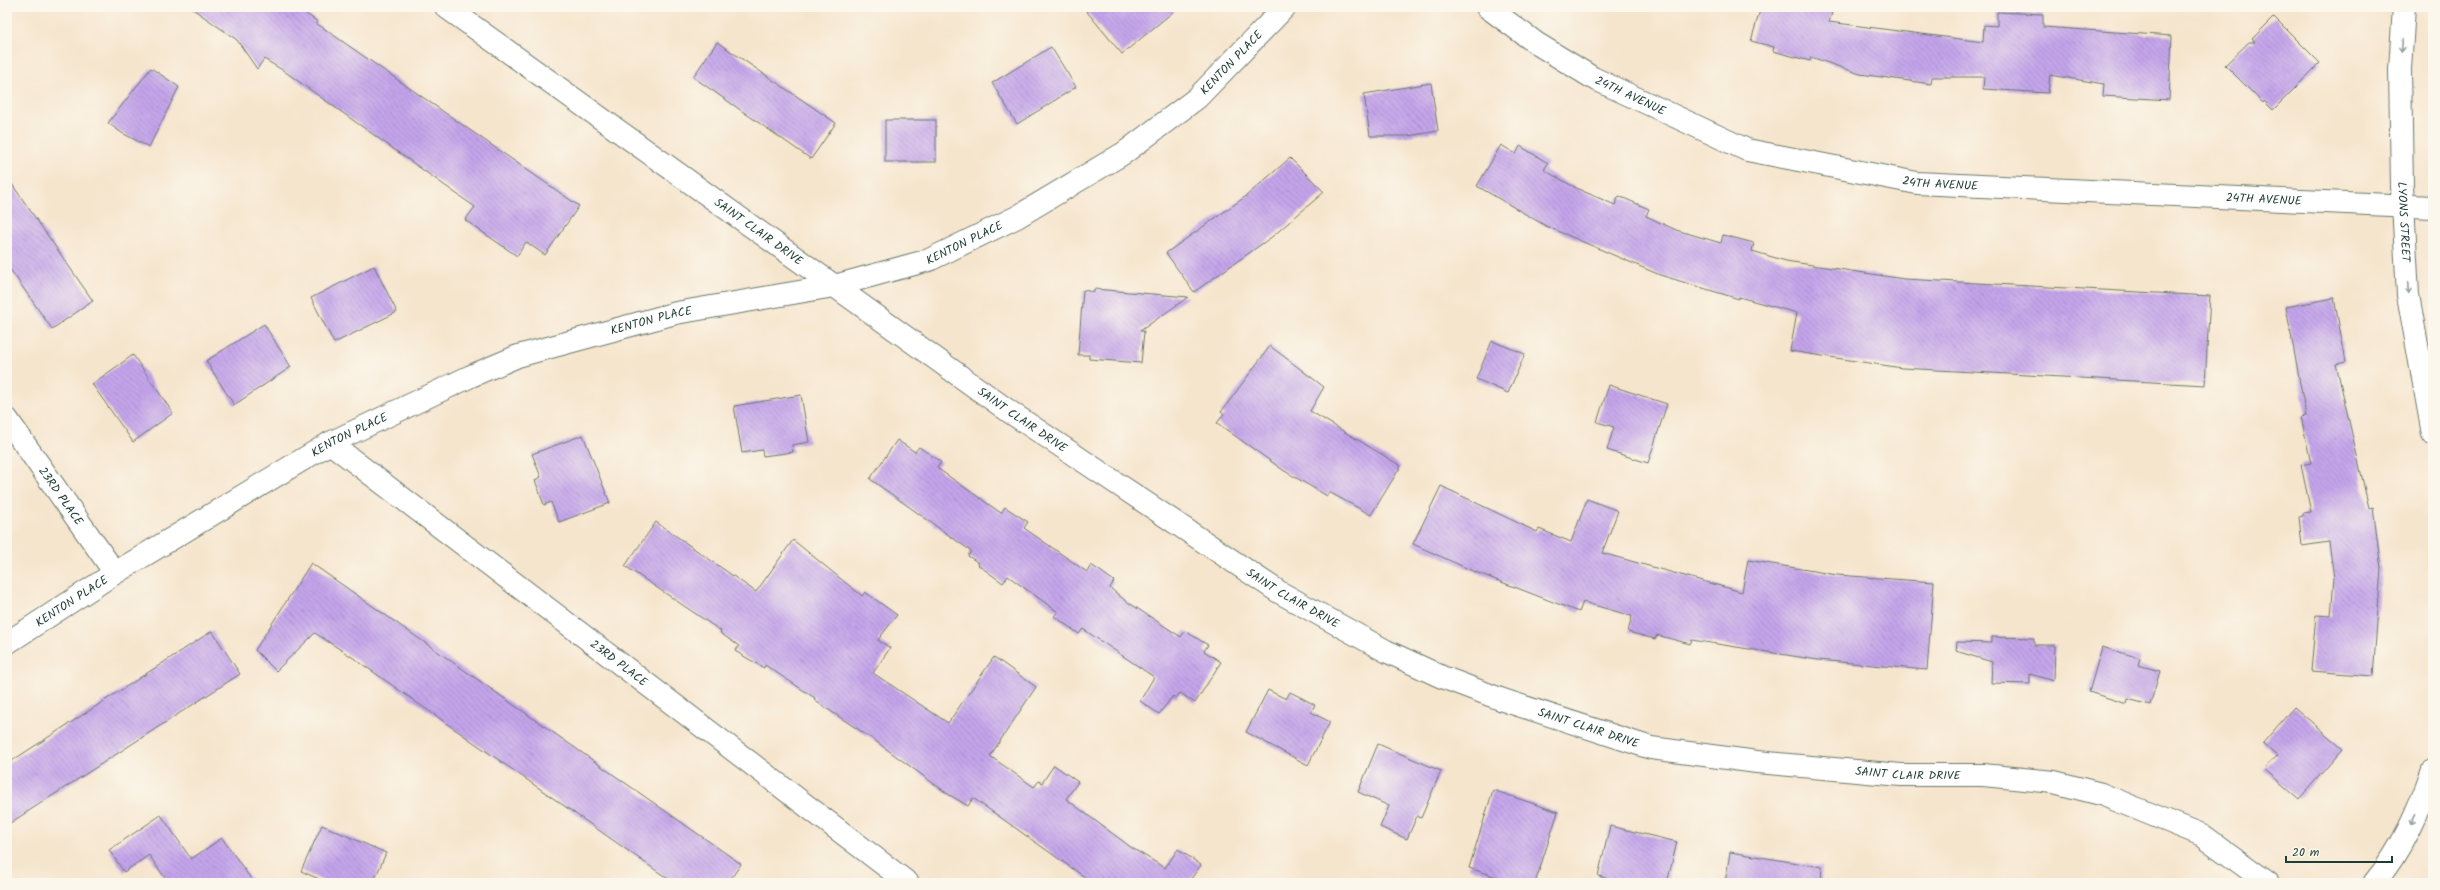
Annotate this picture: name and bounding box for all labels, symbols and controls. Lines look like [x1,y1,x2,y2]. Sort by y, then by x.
street label: KENTON PLACE [1196,26,1268,100]
one-way arrow [2398,39,2405,52]
street label: 24TH AVENUE [1592,71,1670,121]
street label: 24TH AVENUE [1901,171,1979,196]
street label: LYONS STREET [2392,181,2415,264]
street label: 24TH AVENUE [2225,188,2303,211]
street label: SAINT CLAIR DRIVE [710,194,808,271]
street label: KENTON PLACE [923,216,1007,270]
one-way arrow [2404,281,2411,294]
street label: KENTON PLACE [608,301,694,340]
street label: SAINT CLAIR DRIVE [973,383,1072,458]
street label: KENTON PLACE [308,407,392,462]
street label: 23RD PLACE [33,463,88,530]
street label: SAINT CLAIR DRIVE [1242,564,1343,634]
street label: KENTON PLACE [32,570,113,632]
street label: 23RD PLACE [586,635,652,692]
street label: SAINT CLAIR DRIVE [1535,703,1642,754]
street label: SAINT CLAIR DRIVE [1854,762,1961,785]
one-way arrow [2409,812,2416,824]
scale bar [2286,838,2392,864]
text: 20 m [2292,843,2320,862]

